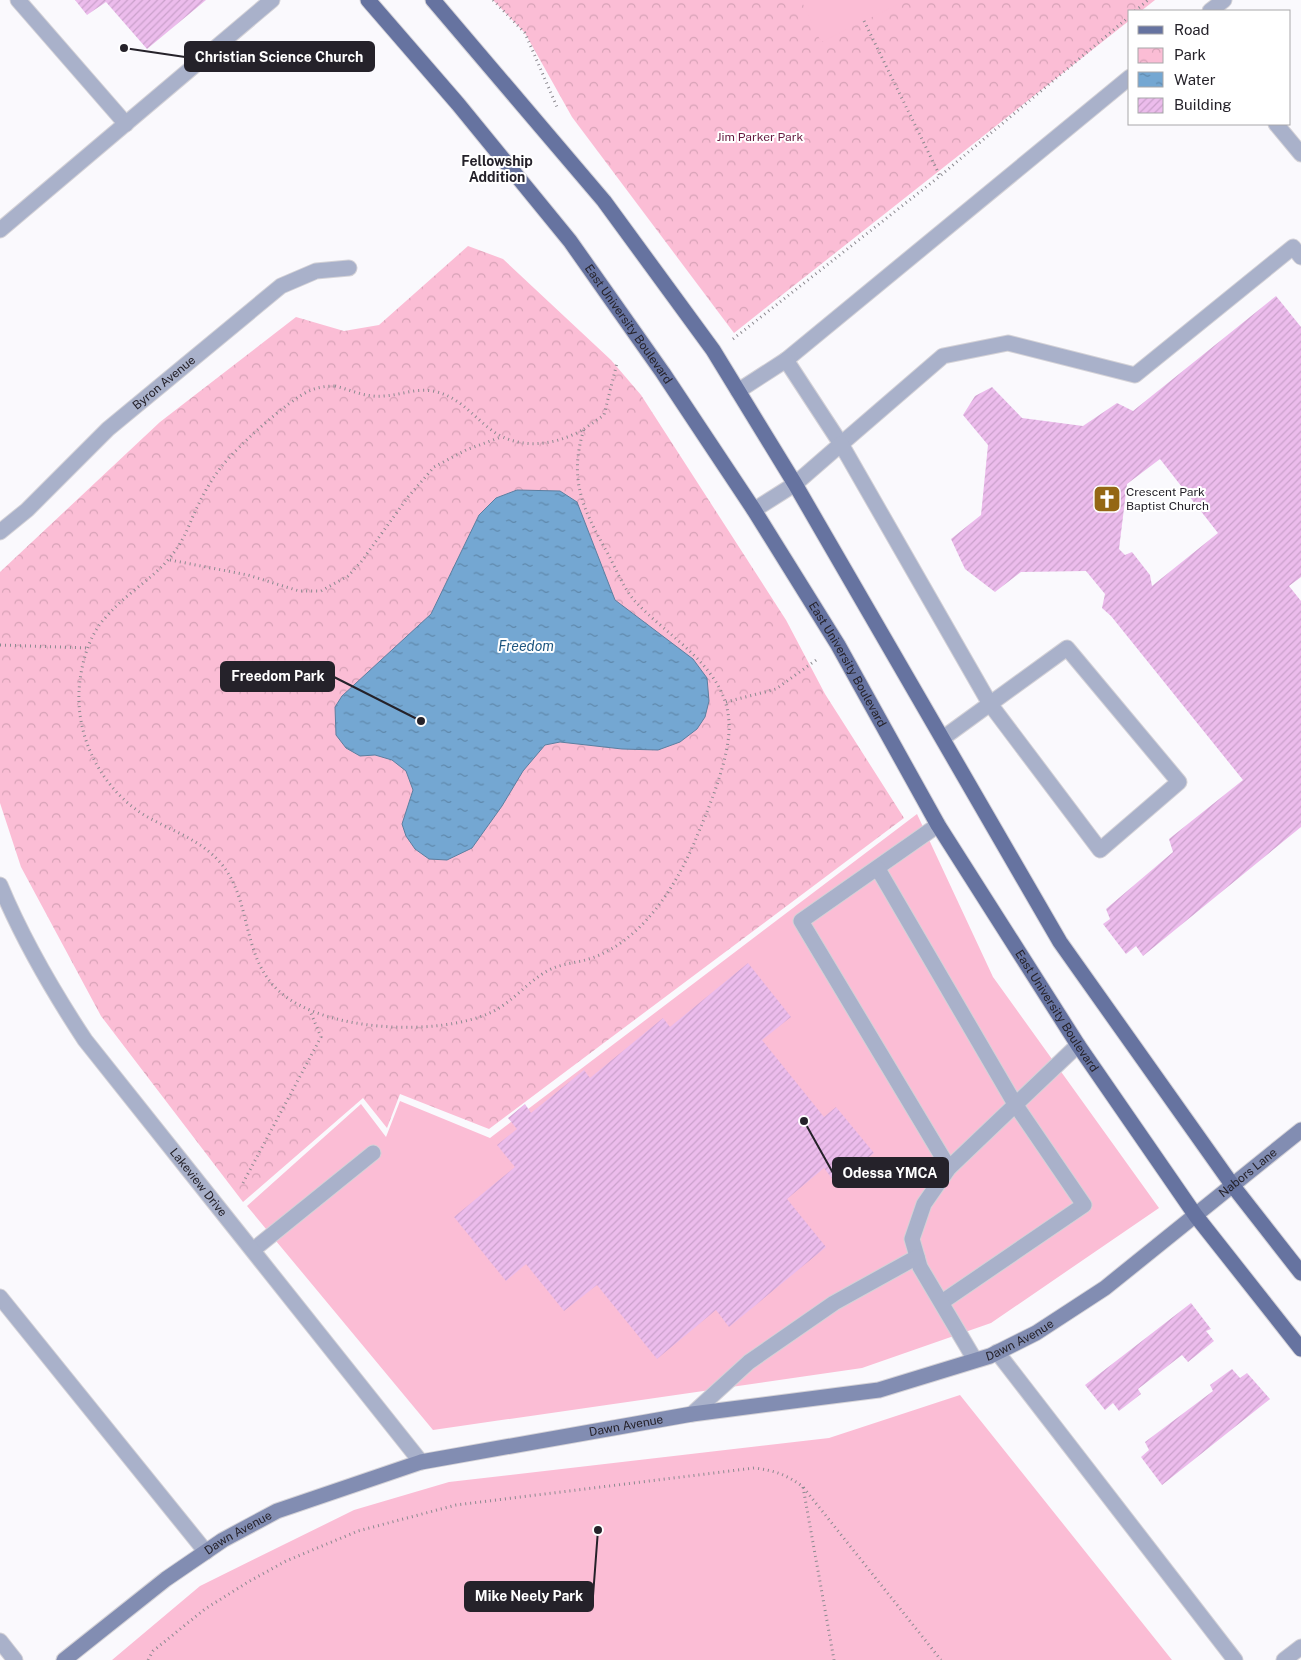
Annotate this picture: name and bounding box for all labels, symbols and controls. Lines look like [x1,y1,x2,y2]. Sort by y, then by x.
legend [1128,10,1291,125]
text: Road [1174,21,1210,38]
callout: Christian Science Church [185,42,374,71]
text: Park [1174,46,1206,63]
text: Christian Science Church [195,49,363,65]
text: Water [1174,71,1216,88]
text: Building [1174,96,1232,113]
park label: Jim Parker Park [717,130,803,144]
district label: Fellowship Addition [461,153,533,185]
street label: East University Boulevard [582,262,675,386]
street label: Byron Avenue [130,353,198,413]
church icon: Crescent Park Baptist Church [1092,484,1122,514]
place label: Crescent Park Baptist Church [1126,485,1209,513]
street label: East University Boulevard [806,599,889,730]
water label: Freedom [498,638,554,654]
callout: Freedom Park [221,662,334,691]
text: Freedom Park [231,668,325,684]
street label: East University Boulevard [1012,947,1101,1075]
street label: Lakeview Drive [167,1145,230,1219]
street label: Nabors Lane [1216,1145,1280,1200]
callout: Odessa YMCA [833,1158,948,1187]
text: Odessa YMCA [843,1165,937,1181]
street label: Dawn Avenue [984,1316,1056,1364]
street label: Dawn Avenue [588,1412,665,1439]
street label: Dawn Avenue [202,1508,274,1558]
callout: Mike Neely Park [465,1582,593,1611]
text: Mike Neely Park [475,1588,583,1604]

